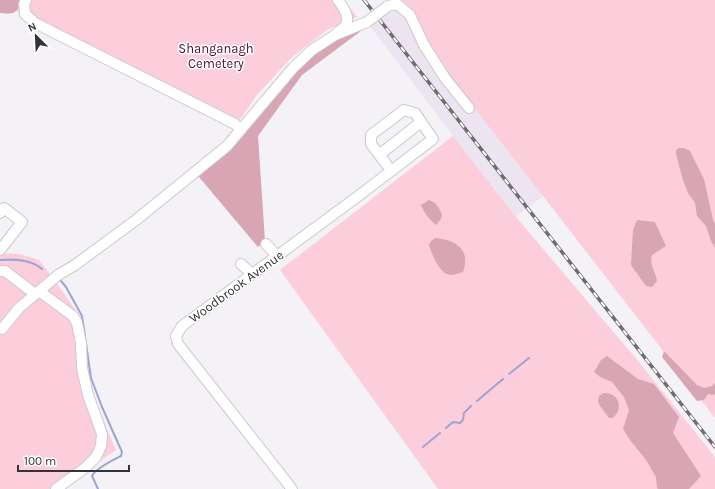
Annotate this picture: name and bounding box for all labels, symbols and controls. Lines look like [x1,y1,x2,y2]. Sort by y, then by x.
north arrow [16,16,56,56]
text: N [26,20,38,35]
park label: Shanganagh Cemetery [178,41,254,71]
street label: Woodbrook Avenue [186,247,287,326]
scale bar [18,447,129,473]
text: 100 m [24,454,56,468]

